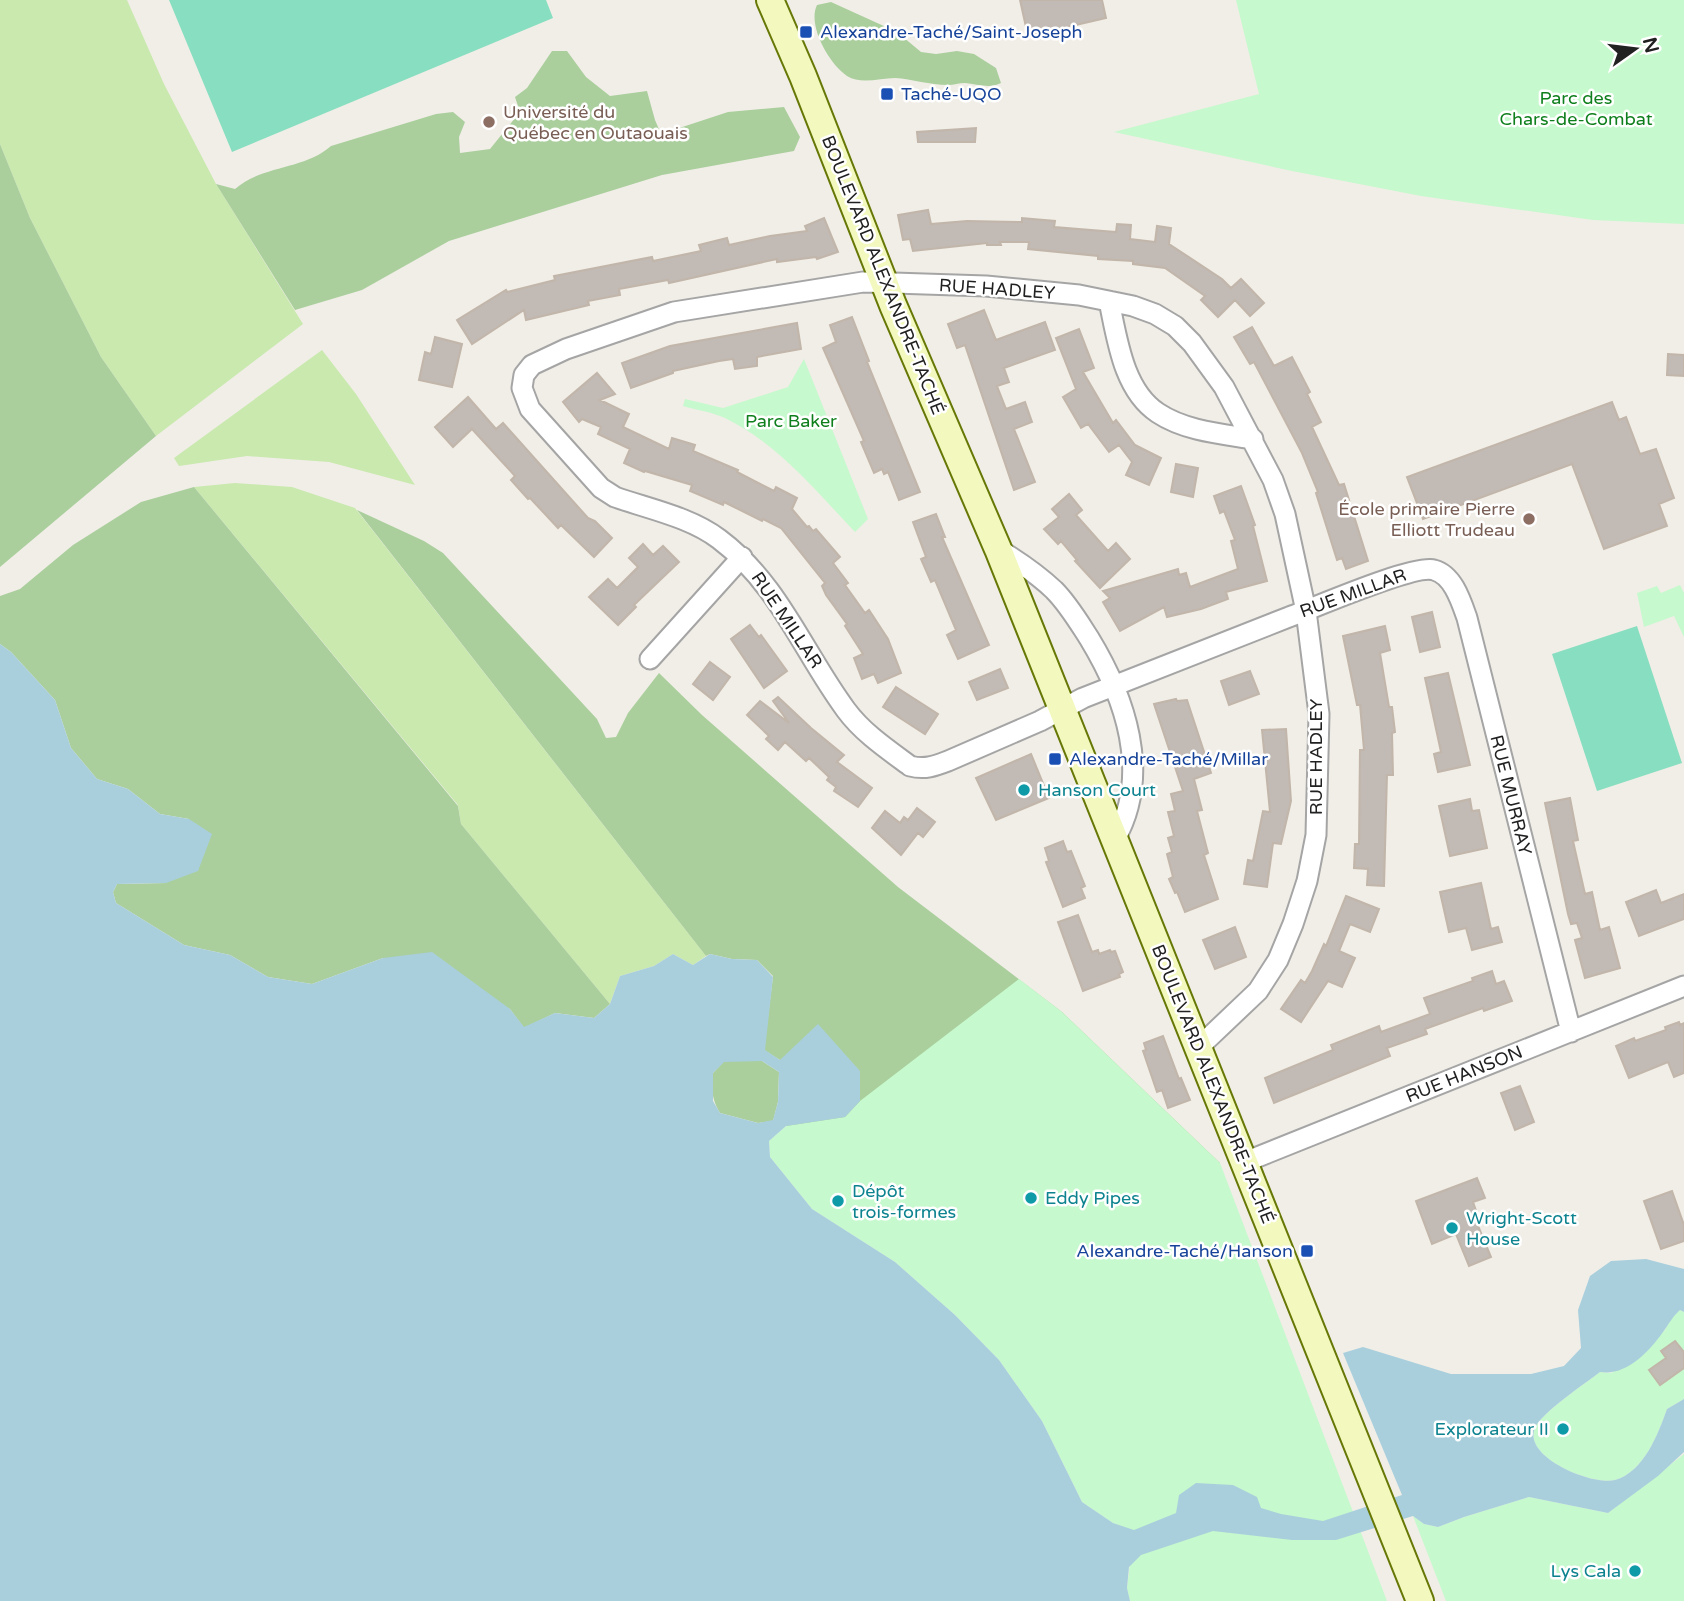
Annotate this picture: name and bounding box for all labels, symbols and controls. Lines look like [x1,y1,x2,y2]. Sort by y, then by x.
north arrow [1600,14,1670,84]
place label: Alexandre-Taché/Saint-Joseph [820,21,1083,43]
marker: Alexandre-Taché/Saint-Joseph [798,24,814,40]
text: N [1638,35,1663,55]
place label: Taché-UQO [901,83,1002,105]
marker: Taché-UQO [879,86,895,102]
park label: Parc des Chars-de-Combat [1499,87,1653,130]
place label: Université du Québec en Outaouais [503,101,688,144]
marker: Université du Québec en Outaouais [481,114,497,130]
street label: BOULEVARD ALEXANDRE-TACHÉ [817,132,949,418]
street label: RUE HADLEY [938,274,1056,304]
park label: Parc Baker [745,410,837,432]
place label: École primaire Pierre Elliott Trudeau [1338,498,1515,541]
marker: École primaire Pierre Elliott Trudeau [1521,511,1537,527]
street label: RUE MILLAR [1297,564,1409,622]
street label: RUE MILLAR [747,568,827,672]
street label: RUE HADLEY [1305,698,1327,815]
street label: RUE MURRAY [1485,733,1537,858]
place label: Alexandre-Taché/Millar [1069,748,1268,770]
marker: Alexandre-Taché/Millar [1047,751,1063,767]
place label: Hanson Court [1038,779,1156,801]
marker: Hanson Court [1016,782,1032,798]
street label: BOULEVARD ALEXANDRE-TACHÉ [1147,941,1279,1227]
street label: RUE HANSON [1402,1041,1526,1107]
place label: Dépôt trois-formes [852,1180,956,1223]
place label: Eddy Pipes [1045,1187,1140,1209]
marker: Eddy Pipes [1023,1190,1039,1206]
marker: Dépôt trois-formes [830,1193,846,1209]
place label: Wright-Scott House [1466,1207,1577,1250]
marker: Wright-Scott House [1444,1220,1460,1236]
place label: Alexandre-Taché/Hanson [1076,1240,1293,1262]
marker: Alexandre-Taché/Hanson [1299,1243,1315,1259]
place label: Explorateur II [1434,1418,1549,1440]
marker: Explorateur II [1555,1421,1571,1437]
place label: Lys Cala [1550,1560,1621,1582]
marker: Lys Cala [1627,1563,1643,1579]

